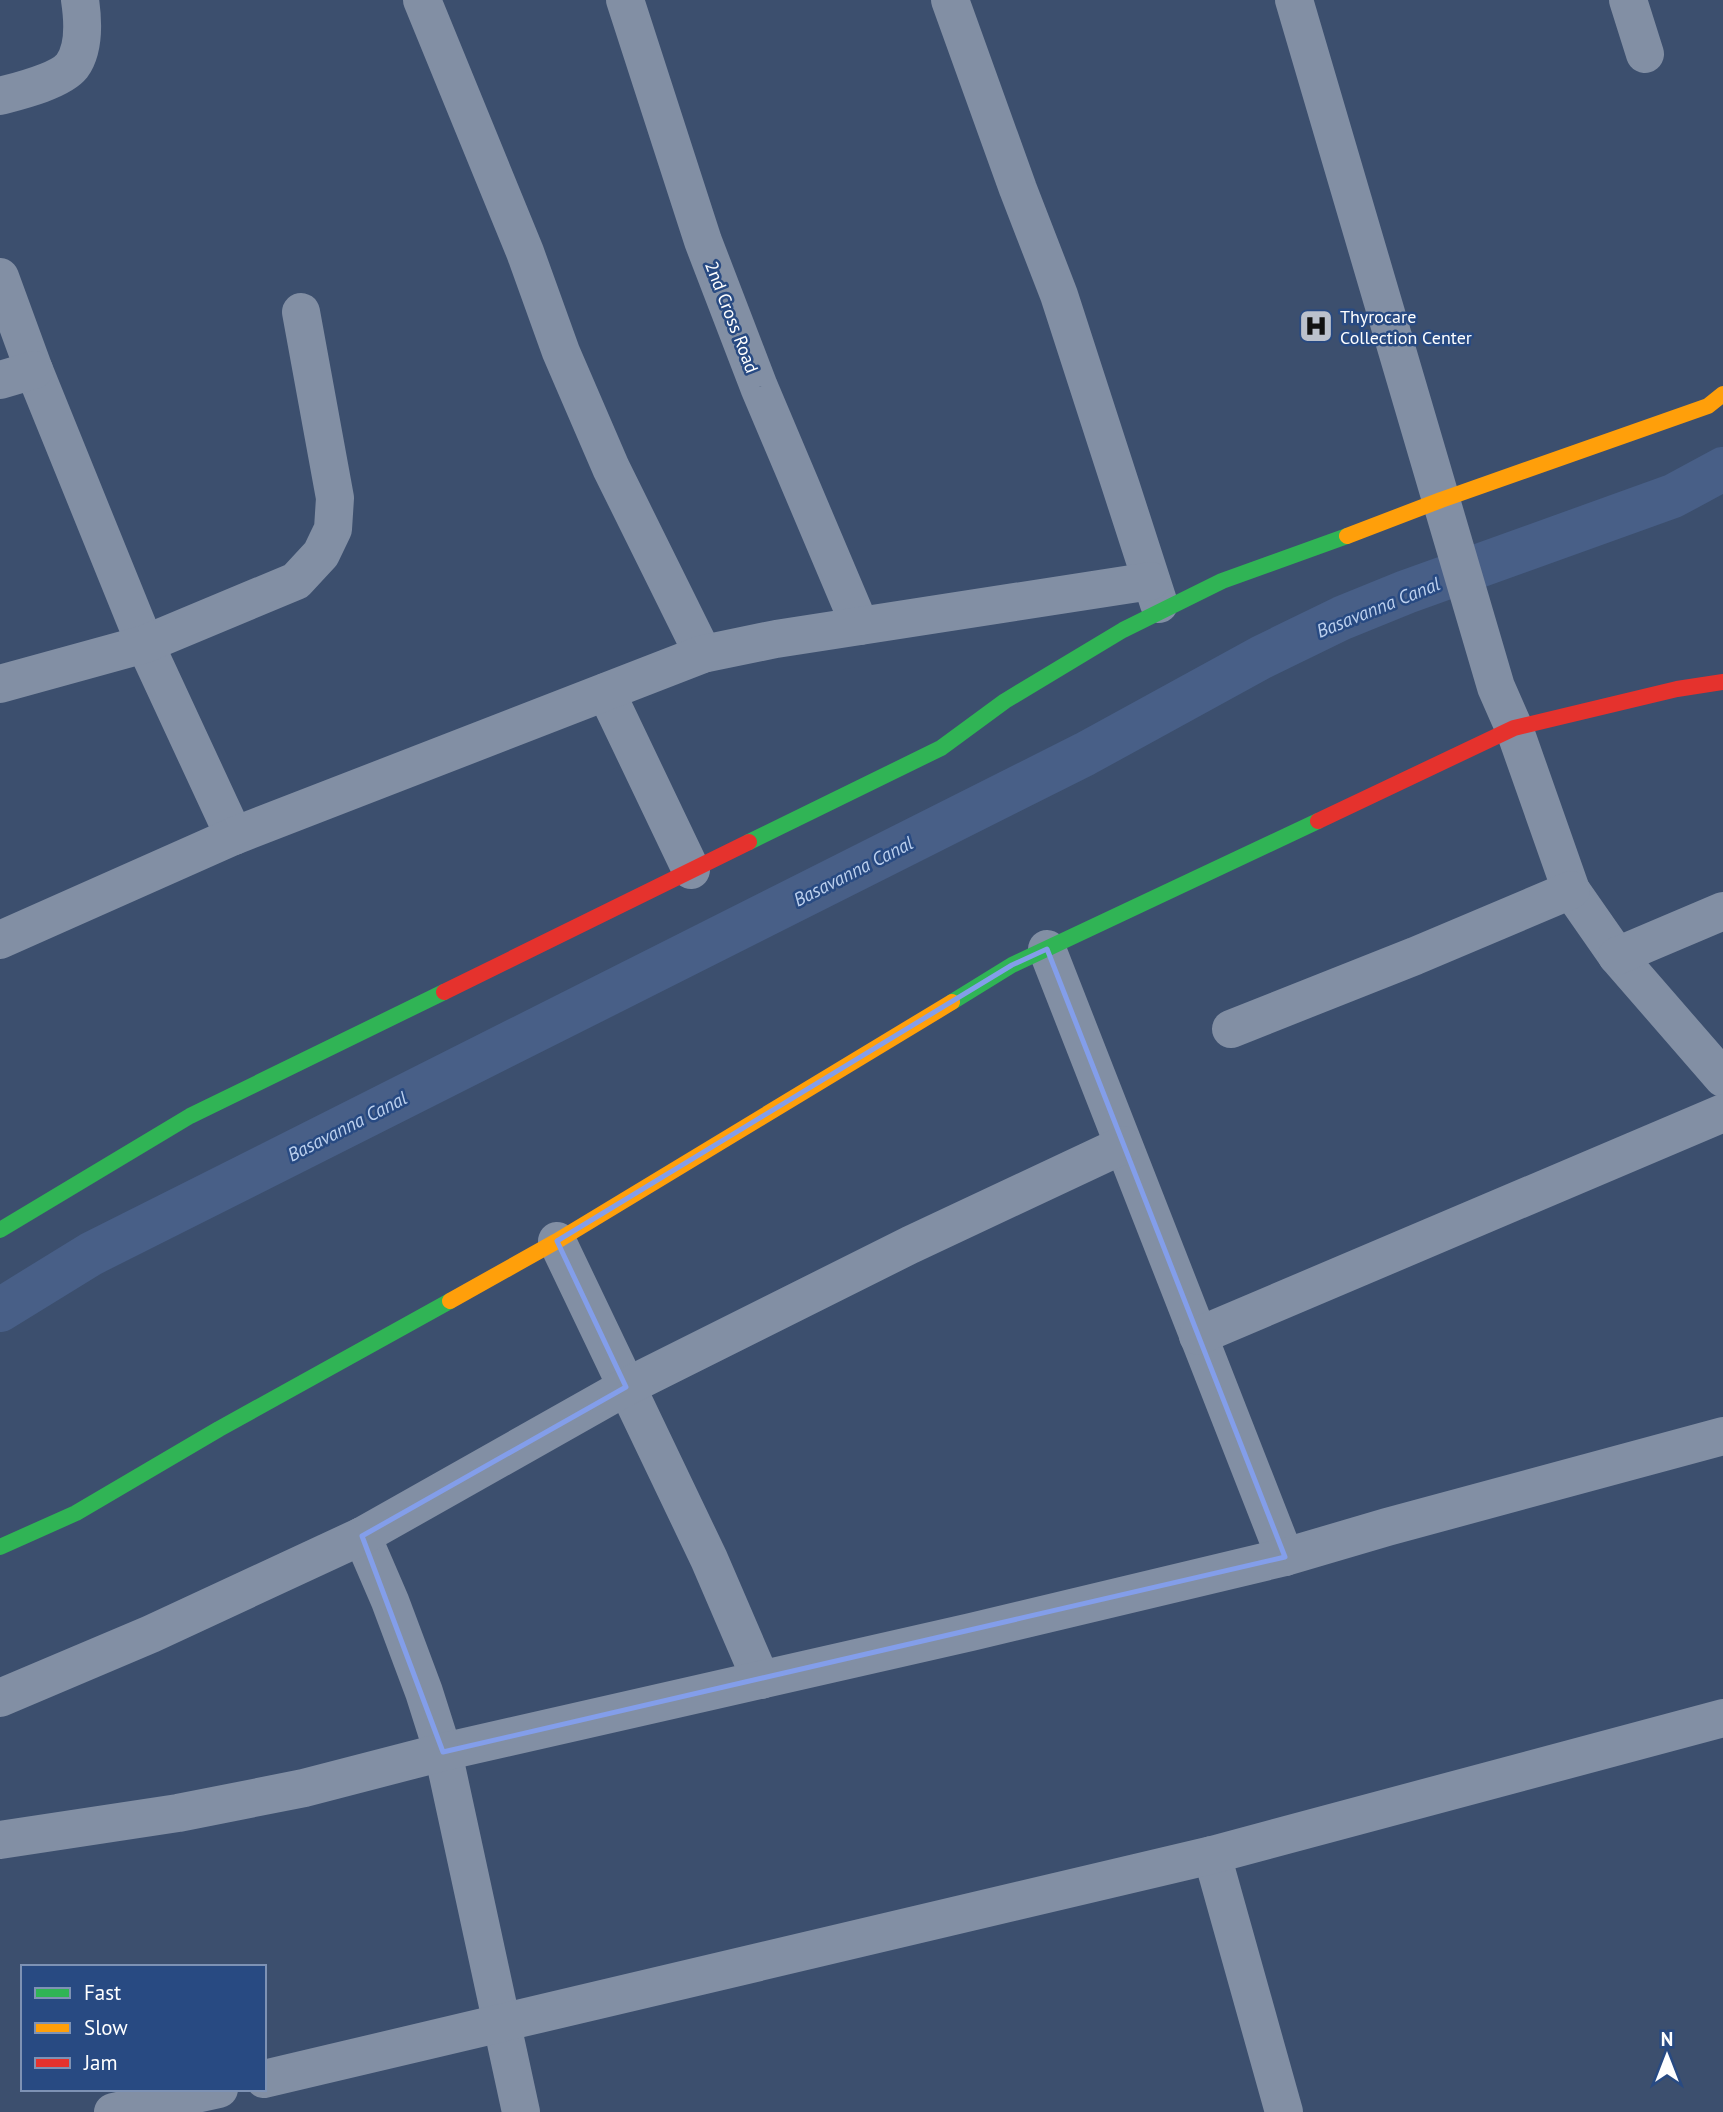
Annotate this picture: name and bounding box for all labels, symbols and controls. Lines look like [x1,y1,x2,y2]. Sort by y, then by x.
street label: 2nd Cross Road [700,258,764,376]
place label: Thyrocare Collection Center [1340,305,1472,349]
hospital icon: Thyrocare Collection Center [1297,307,1335,345]
water label: Basavanna Canal [1313,571,1443,643]
water label: Basavanna Canal [789,830,917,912]
water label: Basavanna Canal [283,1085,411,1167]
legend [21,1965,266,2091]
text: Fast [84,1979,121,2006]
text: Slow [84,2014,128,2041]
north arrow [1632,2021,1702,2091]
text: N [1661,2027,1673,2051]
text: Jam [83,2049,118,2076]

